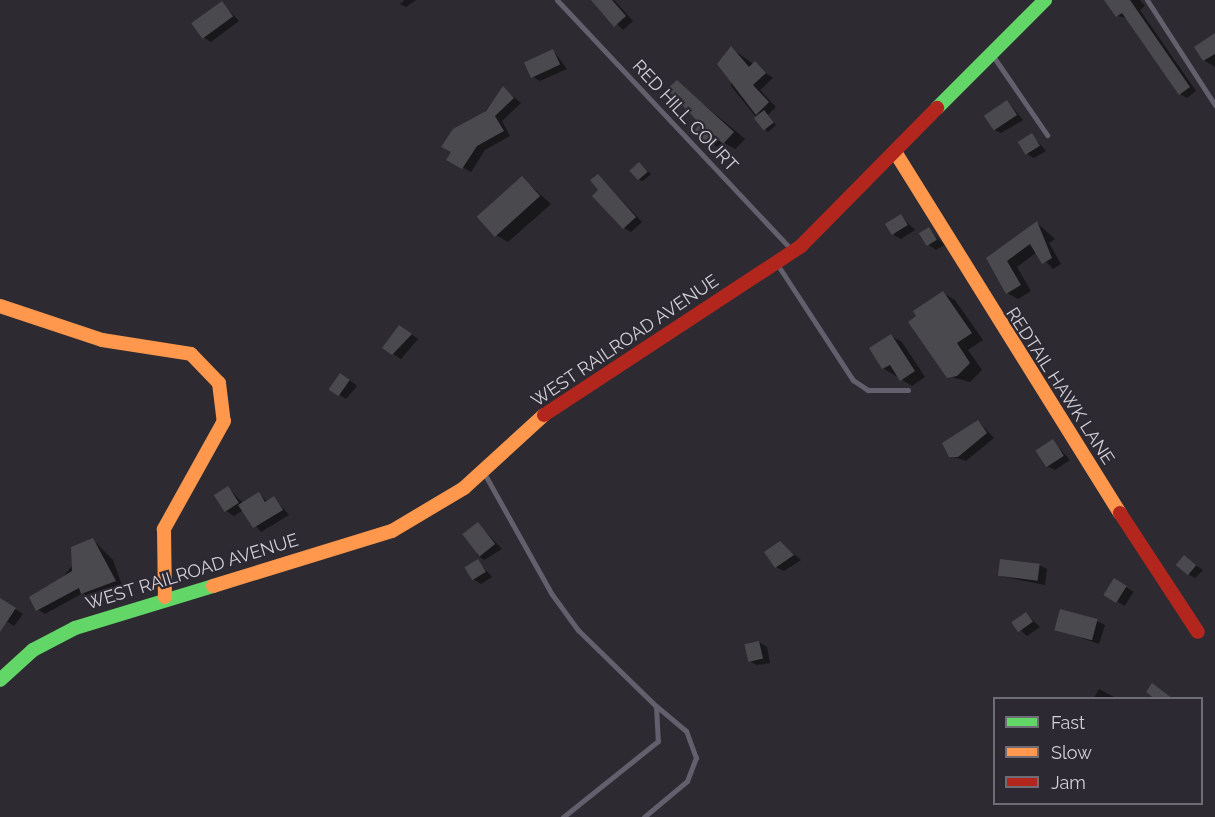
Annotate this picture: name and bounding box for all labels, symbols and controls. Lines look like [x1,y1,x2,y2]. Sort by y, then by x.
street label: RED HILL COURT [628,55,742,177]
street label: WEST RAILROAD AVENUE [527,270,723,412]
street label: REDTAIL HAWK LANE [1001,303,1119,469]
street label: WEST RAILROAD AVENUE [83,529,301,615]
legend [993,697,1203,805]
text: Fast [1051,712,1085,733]
text: Slow [1051,742,1092,763]
text: Jam [1051,772,1086,793]

